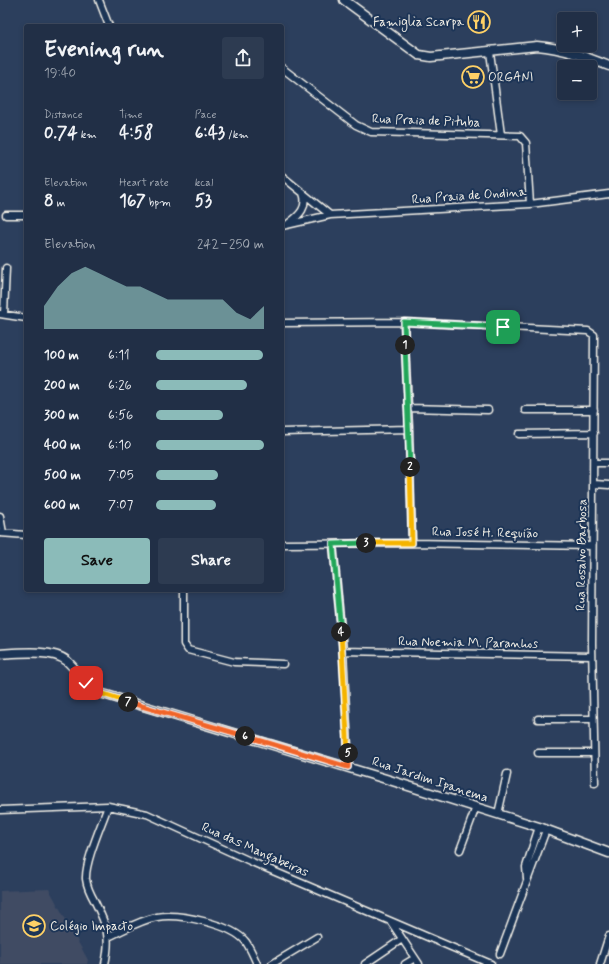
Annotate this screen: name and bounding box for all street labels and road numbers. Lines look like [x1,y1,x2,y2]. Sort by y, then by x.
street label: Rua Praia de Pituba [371,111,481,131]
street label: Rua Praia de Ondina [411,184,527,208]
street label: Rua Rosalvo Barbosa [573,499,591,611]
street label: Rua José H. Requião [432,524,539,542]
street label: Rua Noemia M. Paranhos [398,633,538,653]
street label: Rua Jardim Ipanema [370,753,490,807]
street label: Rua das Mangabeiras [198,819,311,883]

